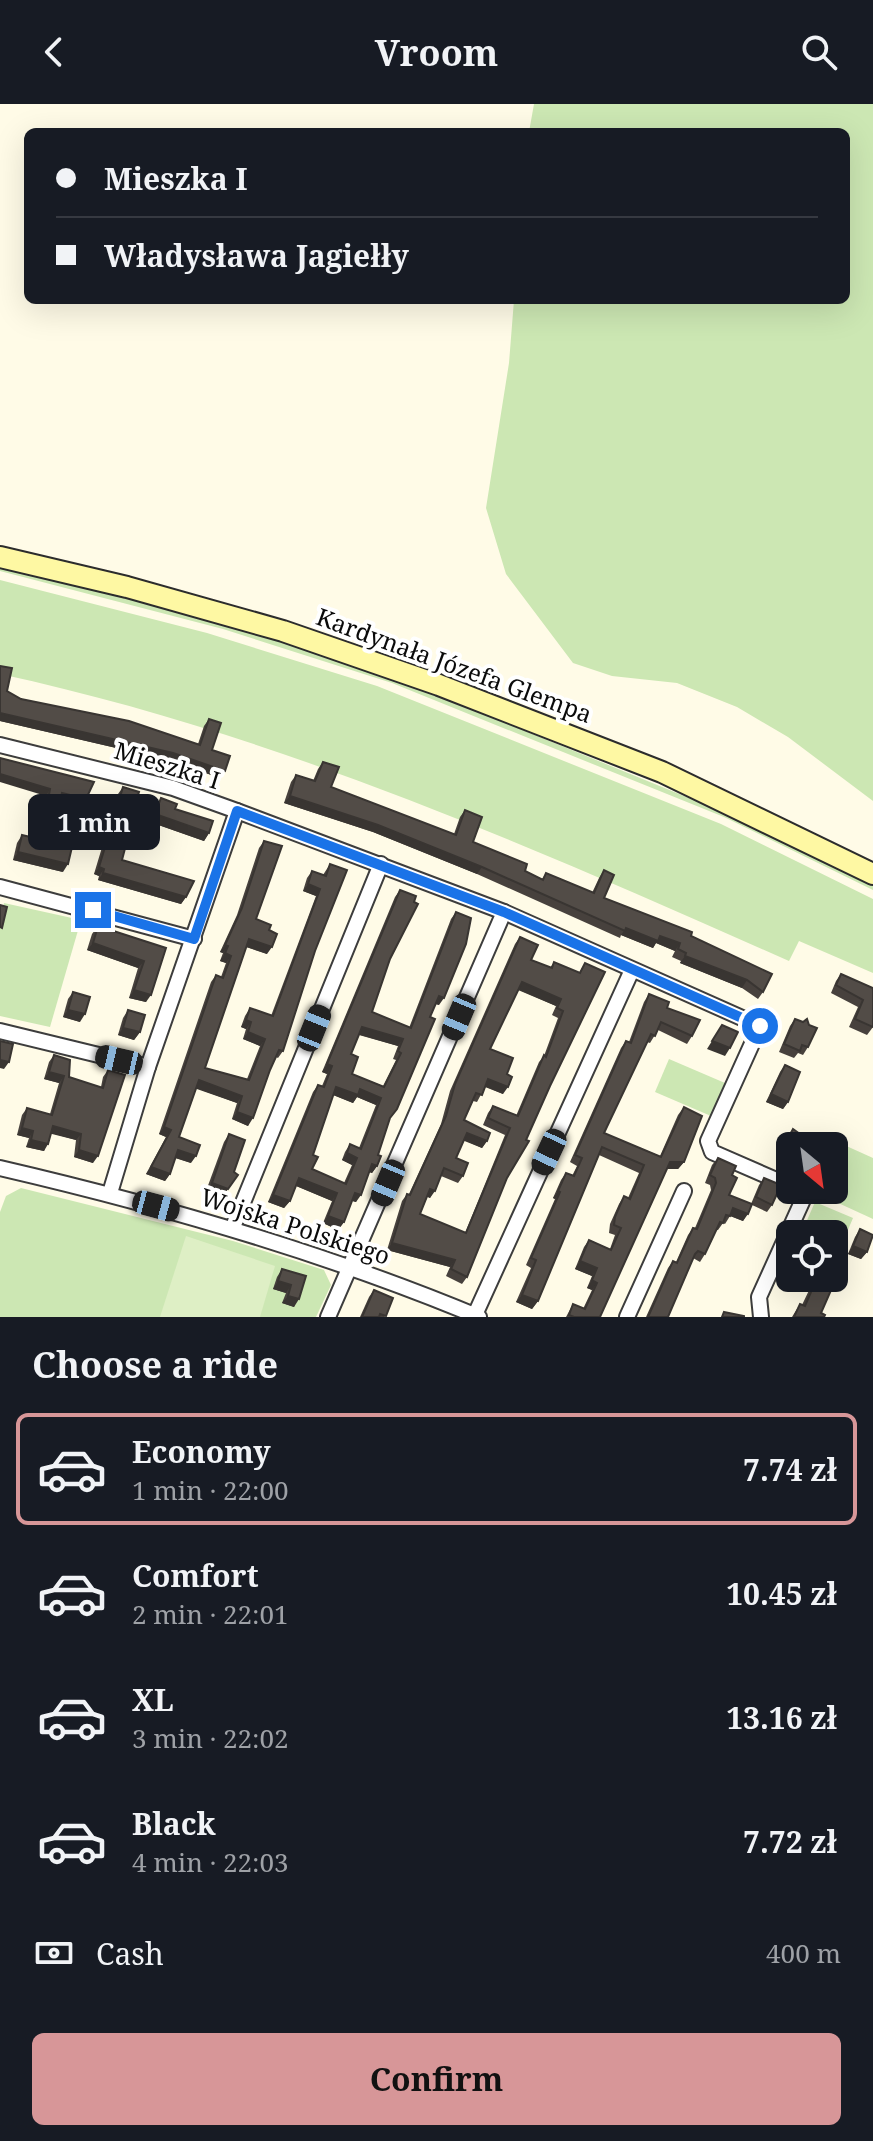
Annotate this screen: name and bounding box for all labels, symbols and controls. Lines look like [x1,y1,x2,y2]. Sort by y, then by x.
text: Vroom [375,28,498,77]
icon: back [32,30,76,74]
icon: search [797,30,841,74]
text: Mieszka I [104,158,248,199]
text: Władysława Jagiełły [104,235,409,276]
street label: Kardynała Józefa Glempa [312,599,597,730]
street label: Mieszka I [111,733,224,796]
callout: 1 min [27,794,159,850]
text: 1 min [57,804,131,840]
route end [75,892,111,928]
car [439,990,479,1044]
car [294,1001,334,1055]
route start [742,1008,778,1044]
car [93,1043,145,1077]
car [528,1125,570,1179]
north arrow [776,1132,848,1204]
map controls [776,1132,848,1292]
car [368,1156,408,1210]
street label: Wojska Polskiego [197,1179,394,1272]
car [130,1188,182,1224]
button: locate [776,1220,848,1292]
text: Choose a ride [32,1340,278,1389]
text: Economy [132,1431,271,1472]
icon: car [36,1433,108,1505]
text: 7.74 zł [743,1449,837,1490]
text: 1 min · 22:00 [132,1472,289,1508]
text: Comfort [132,1555,259,1596]
icon: car [36,1557,108,1629]
text: 10.45 zł [726,1573,837,1614]
text: 2 min · 22:01 [132,1596,289,1632]
text: XL [132,1679,174,1720]
icon: car [36,1681,108,1753]
text: 13.16 zł [726,1697,837,1738]
text: 3 min · 22:02 [132,1720,289,1756]
text: Black [132,1803,216,1844]
icon: car [36,1805,108,1877]
text: 7.72 zł [743,1821,837,1862]
text: 4 min · 22:03 [132,1844,289,1880]
icon: cash [32,1931,76,1975]
text: Cash [96,1933,164,1974]
text: 400 m [766,1935,841,1971]
button: Confirm [32,2033,841,2125]

